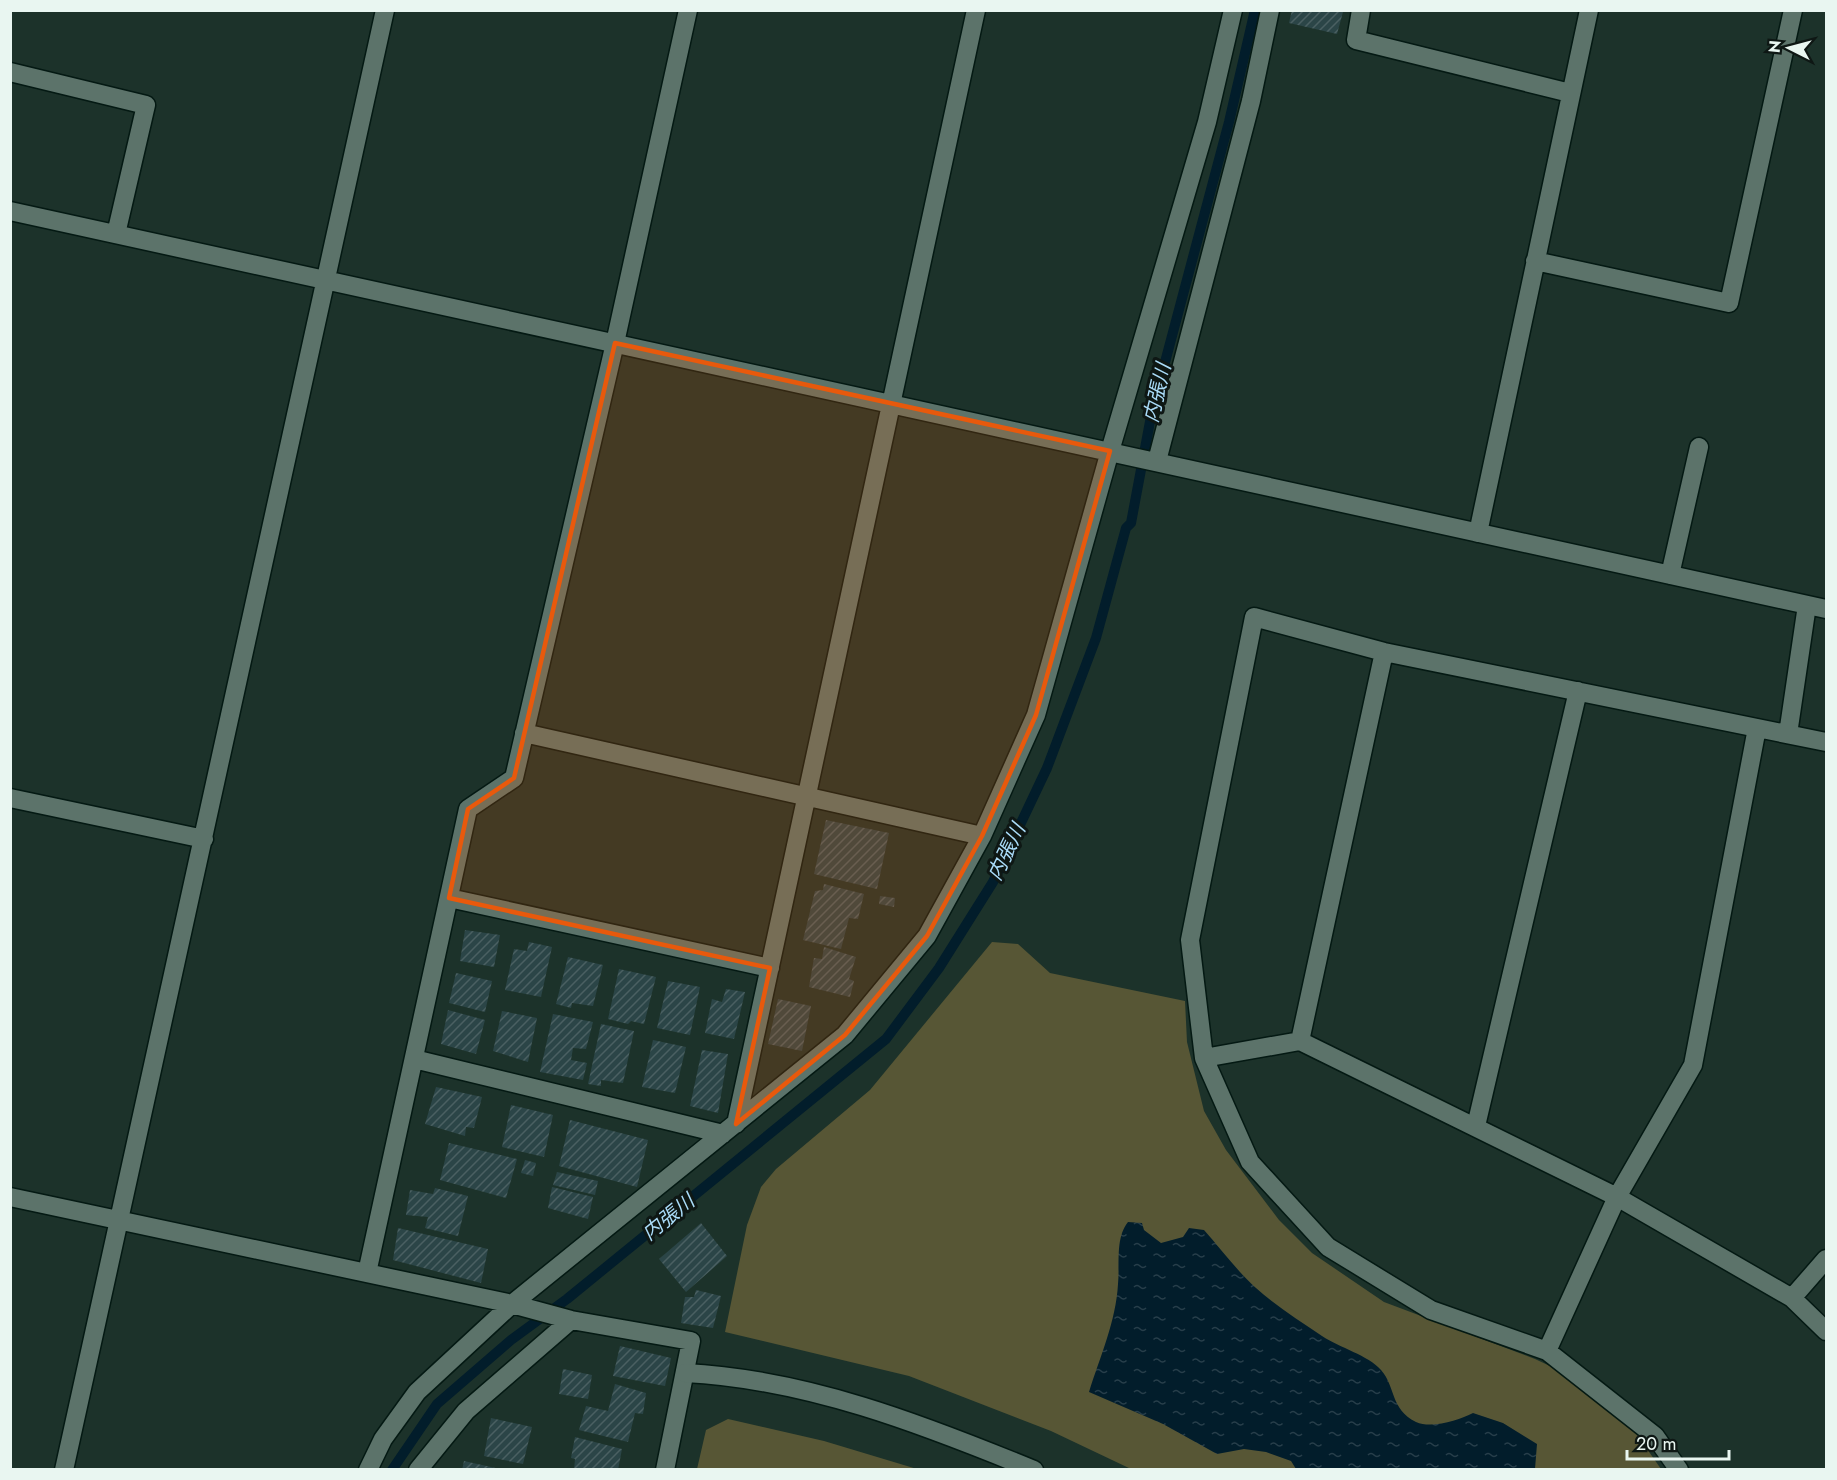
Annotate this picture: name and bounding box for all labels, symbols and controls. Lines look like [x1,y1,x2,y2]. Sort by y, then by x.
north arrow [1759,18,1819,78]
text: N [1762,39,1787,54]
water label: 内張川 [1137,359,1179,426]
water label: 内張川 [980,817,1034,886]
water label: 内張川 [636,1186,702,1248]
scale bar [1627,1423,1729,1461]
text: 20 m [1636,1431,1676,1457]

